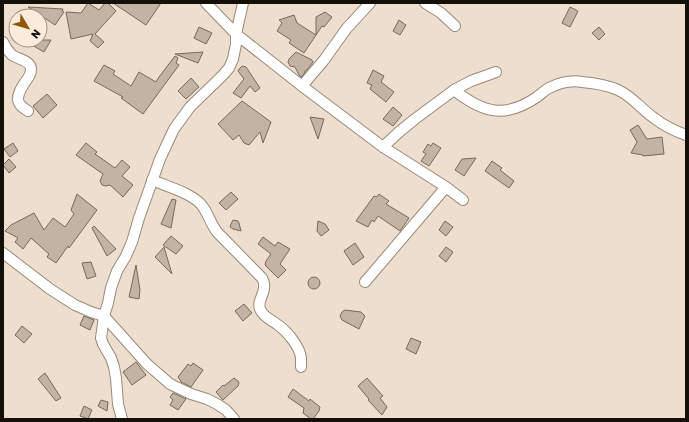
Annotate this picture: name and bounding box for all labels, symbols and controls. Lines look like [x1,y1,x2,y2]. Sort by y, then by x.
north arrow [8,8,48,48]
text: N [28,27,43,41]

